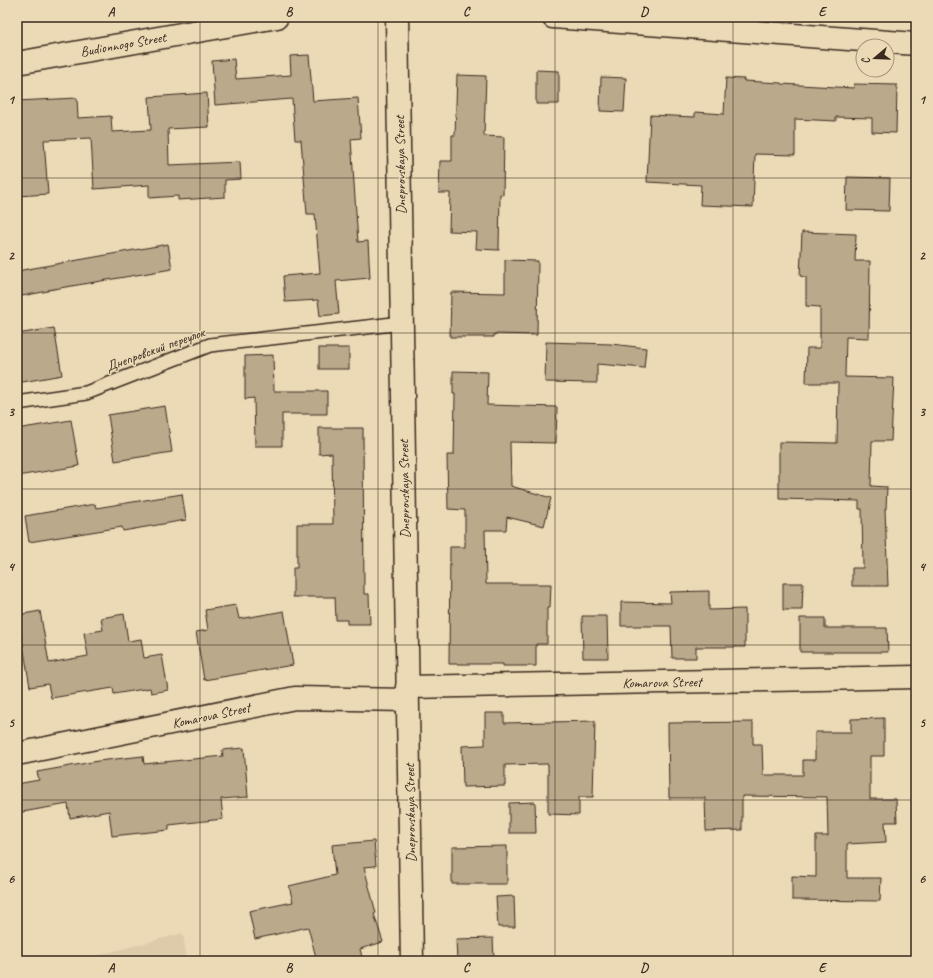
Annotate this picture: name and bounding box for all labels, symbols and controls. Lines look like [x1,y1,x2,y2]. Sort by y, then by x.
text: A [108,4,116,20]
text: B [286,4,294,20]
text: C [463,4,471,20]
text: D [640,4,649,20]
text: E [819,4,828,20]
street label: Budionnogo Street [79,28,169,60]
north arrow [855,38,895,78]
text: С [858,55,873,66]
text: 1 [8,92,16,108]
text: 1 [919,92,927,108]
street label: Dneprovskaya Street [391,114,410,215]
text: 2 [8,248,15,264]
text: 2 [919,248,926,264]
street label: Днепровский переулок [104,323,209,375]
text: 3 [8,404,15,420]
text: 3 [919,404,926,420]
street label: Dneprovskaya Street [395,438,414,539]
text: 4 [8,559,16,575]
text: 4 [919,559,927,575]
street label: Komarova Street [622,673,704,692]
street label: Komarova Street [171,698,254,732]
text: 5 [8,715,15,731]
text: 5 [919,715,926,731]
street label: Dneprovskaya Street [401,762,420,863]
text: 6 [8,871,15,887]
text: 6 [919,871,926,887]
text: A [108,960,116,976]
text: B [286,960,294,976]
text: C [463,960,471,976]
text: D [640,960,649,976]
text: E [819,960,828,976]

